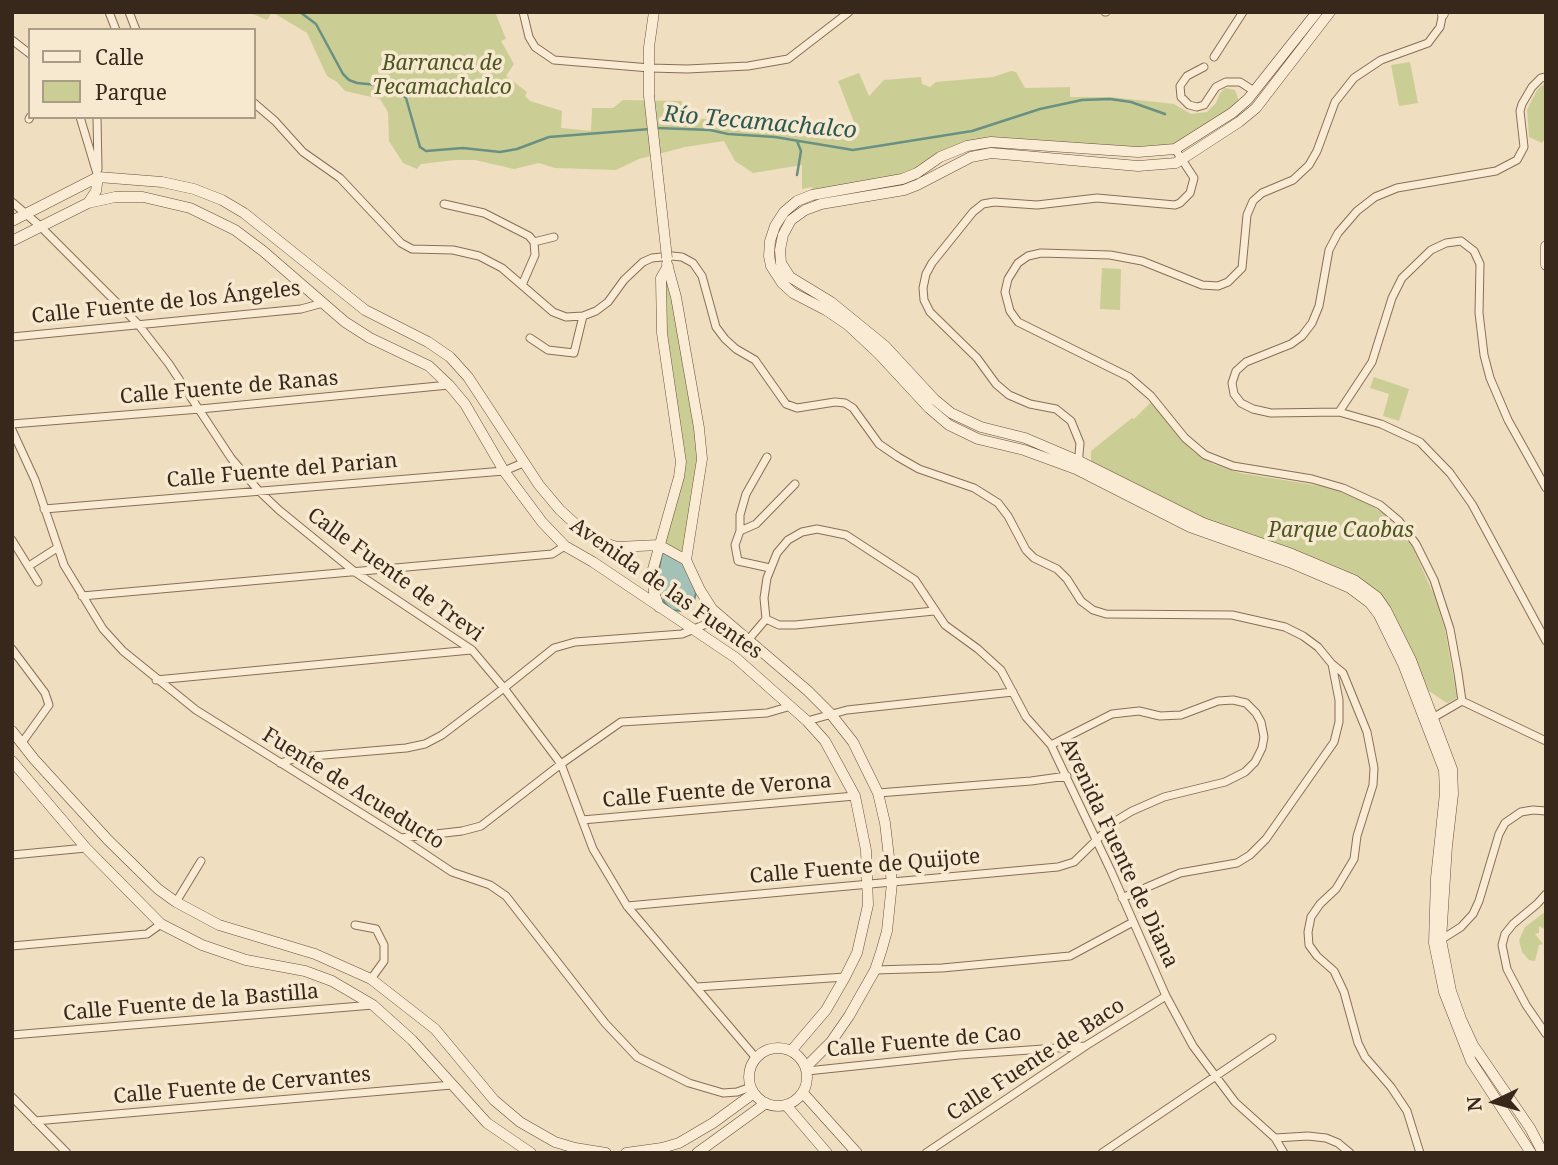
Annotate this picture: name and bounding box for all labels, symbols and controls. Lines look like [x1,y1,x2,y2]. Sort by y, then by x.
legend [28,28,256,119]
text: Calle [95,43,144,71]
park label: Barranca de Tecamachalco [372,51,512,101]
text: Parque [95,78,167,106]
water label: Río Tecamachalco [662,101,858,145]
street label: Calle Fuente de los Ángeles [30,276,302,330]
street label: Calle Fuente de Ranas [119,366,339,410]
street label: Calle Fuente del Parian [166,448,398,494]
street label: Calle Fuente de Trevi [302,503,488,647]
street label: Avenida de las Fuentes [565,513,767,665]
park label: Parque Caobas [1268,518,1414,544]
street label: Fuente de Acueducto [257,723,449,855]
street label: Avenida Fuente de Diana [1055,734,1183,972]
street label: Calle Fuente de Verona [601,768,833,814]
street label: Calle Fuente de Quijote [749,844,981,890]
street label: Calle Fuente de la Bastilla [62,979,320,1027]
street label: Calle Fuente de Baco [942,993,1130,1127]
street label: Calle Fuente de Cao [826,1021,1022,1063]
street label: Calle Fuente de Cervantes [112,1062,372,1110]
north arrow [1460,1067,1530,1137]
text: N [1460,1095,1488,1112]

